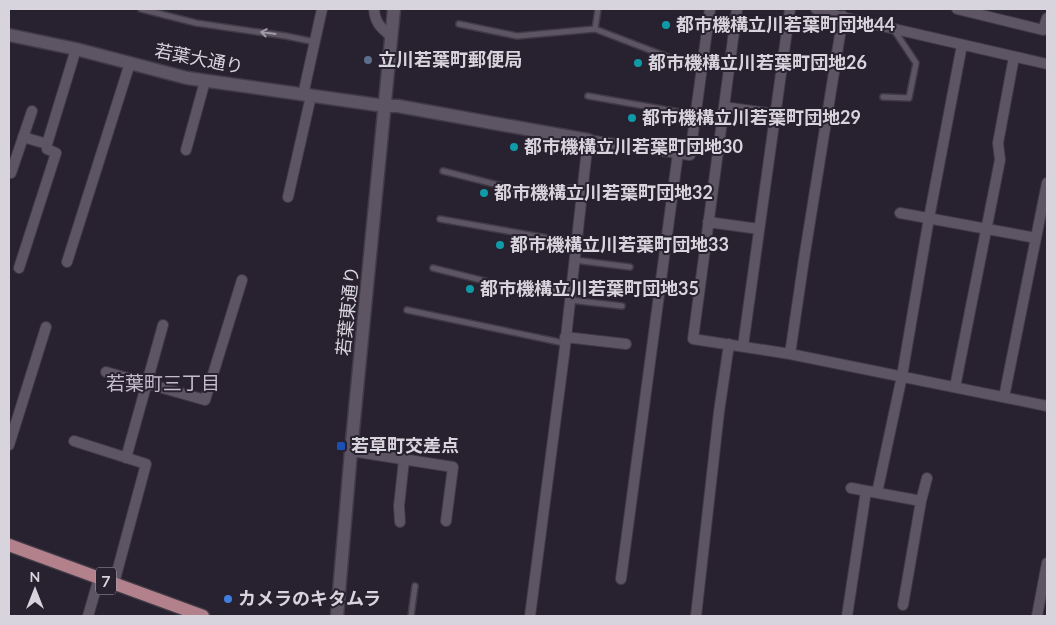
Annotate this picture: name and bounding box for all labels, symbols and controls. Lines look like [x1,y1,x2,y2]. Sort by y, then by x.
place label: 都市機構立川若葉町団地44 [676,13,895,35]
marker: 都市機構立川若葉町団地44 [660,19,672,31]
one-way arrow [260,28,276,38]
street label: 若葉大通り [153,39,245,77]
place label: 立川若葉町郵便局 [378,48,522,70]
place label: 都市機構立川若葉町団地26 [648,51,867,73]
marker: 立川若葉町郵便局 [362,54,374,66]
marker: 都市機構立川若葉町団地26 [632,57,644,69]
place label: 都市機構立川若葉町団地29 [642,106,861,128]
marker: 都市機構立川若葉町団地29 [626,112,638,124]
place label: 都市機構立川若葉町団地30 [524,135,743,157]
marker: 都市機構立川若葉町団地30 [508,141,520,153]
place label: 都市機構立川若葉町団地32 [494,181,713,203]
marker: 都市機構立川若葉町団地32 [478,187,490,199]
place label: 都市機構立川若葉町団地33 [510,233,729,255]
marker: 都市機構立川若葉町団地33 [494,239,506,251]
street label: 若葉東通り [331,265,363,357]
place label: 都市機構立川若葉町団地35 [480,277,699,299]
marker: 都市機構立川若葉町団地35 [464,283,476,295]
district label: 若葉町三丁目 [106,371,220,394]
place label: 若草町交差点 [351,434,459,456]
marker: 若草町交差点 [335,440,347,452]
north arrow [10,565,60,615]
text: N [30,568,40,585]
road number: 7 [96,568,116,594]
place label: カメラのキタムラ [238,587,381,609]
marker: カメラのキタムラ [222,593,234,605]

